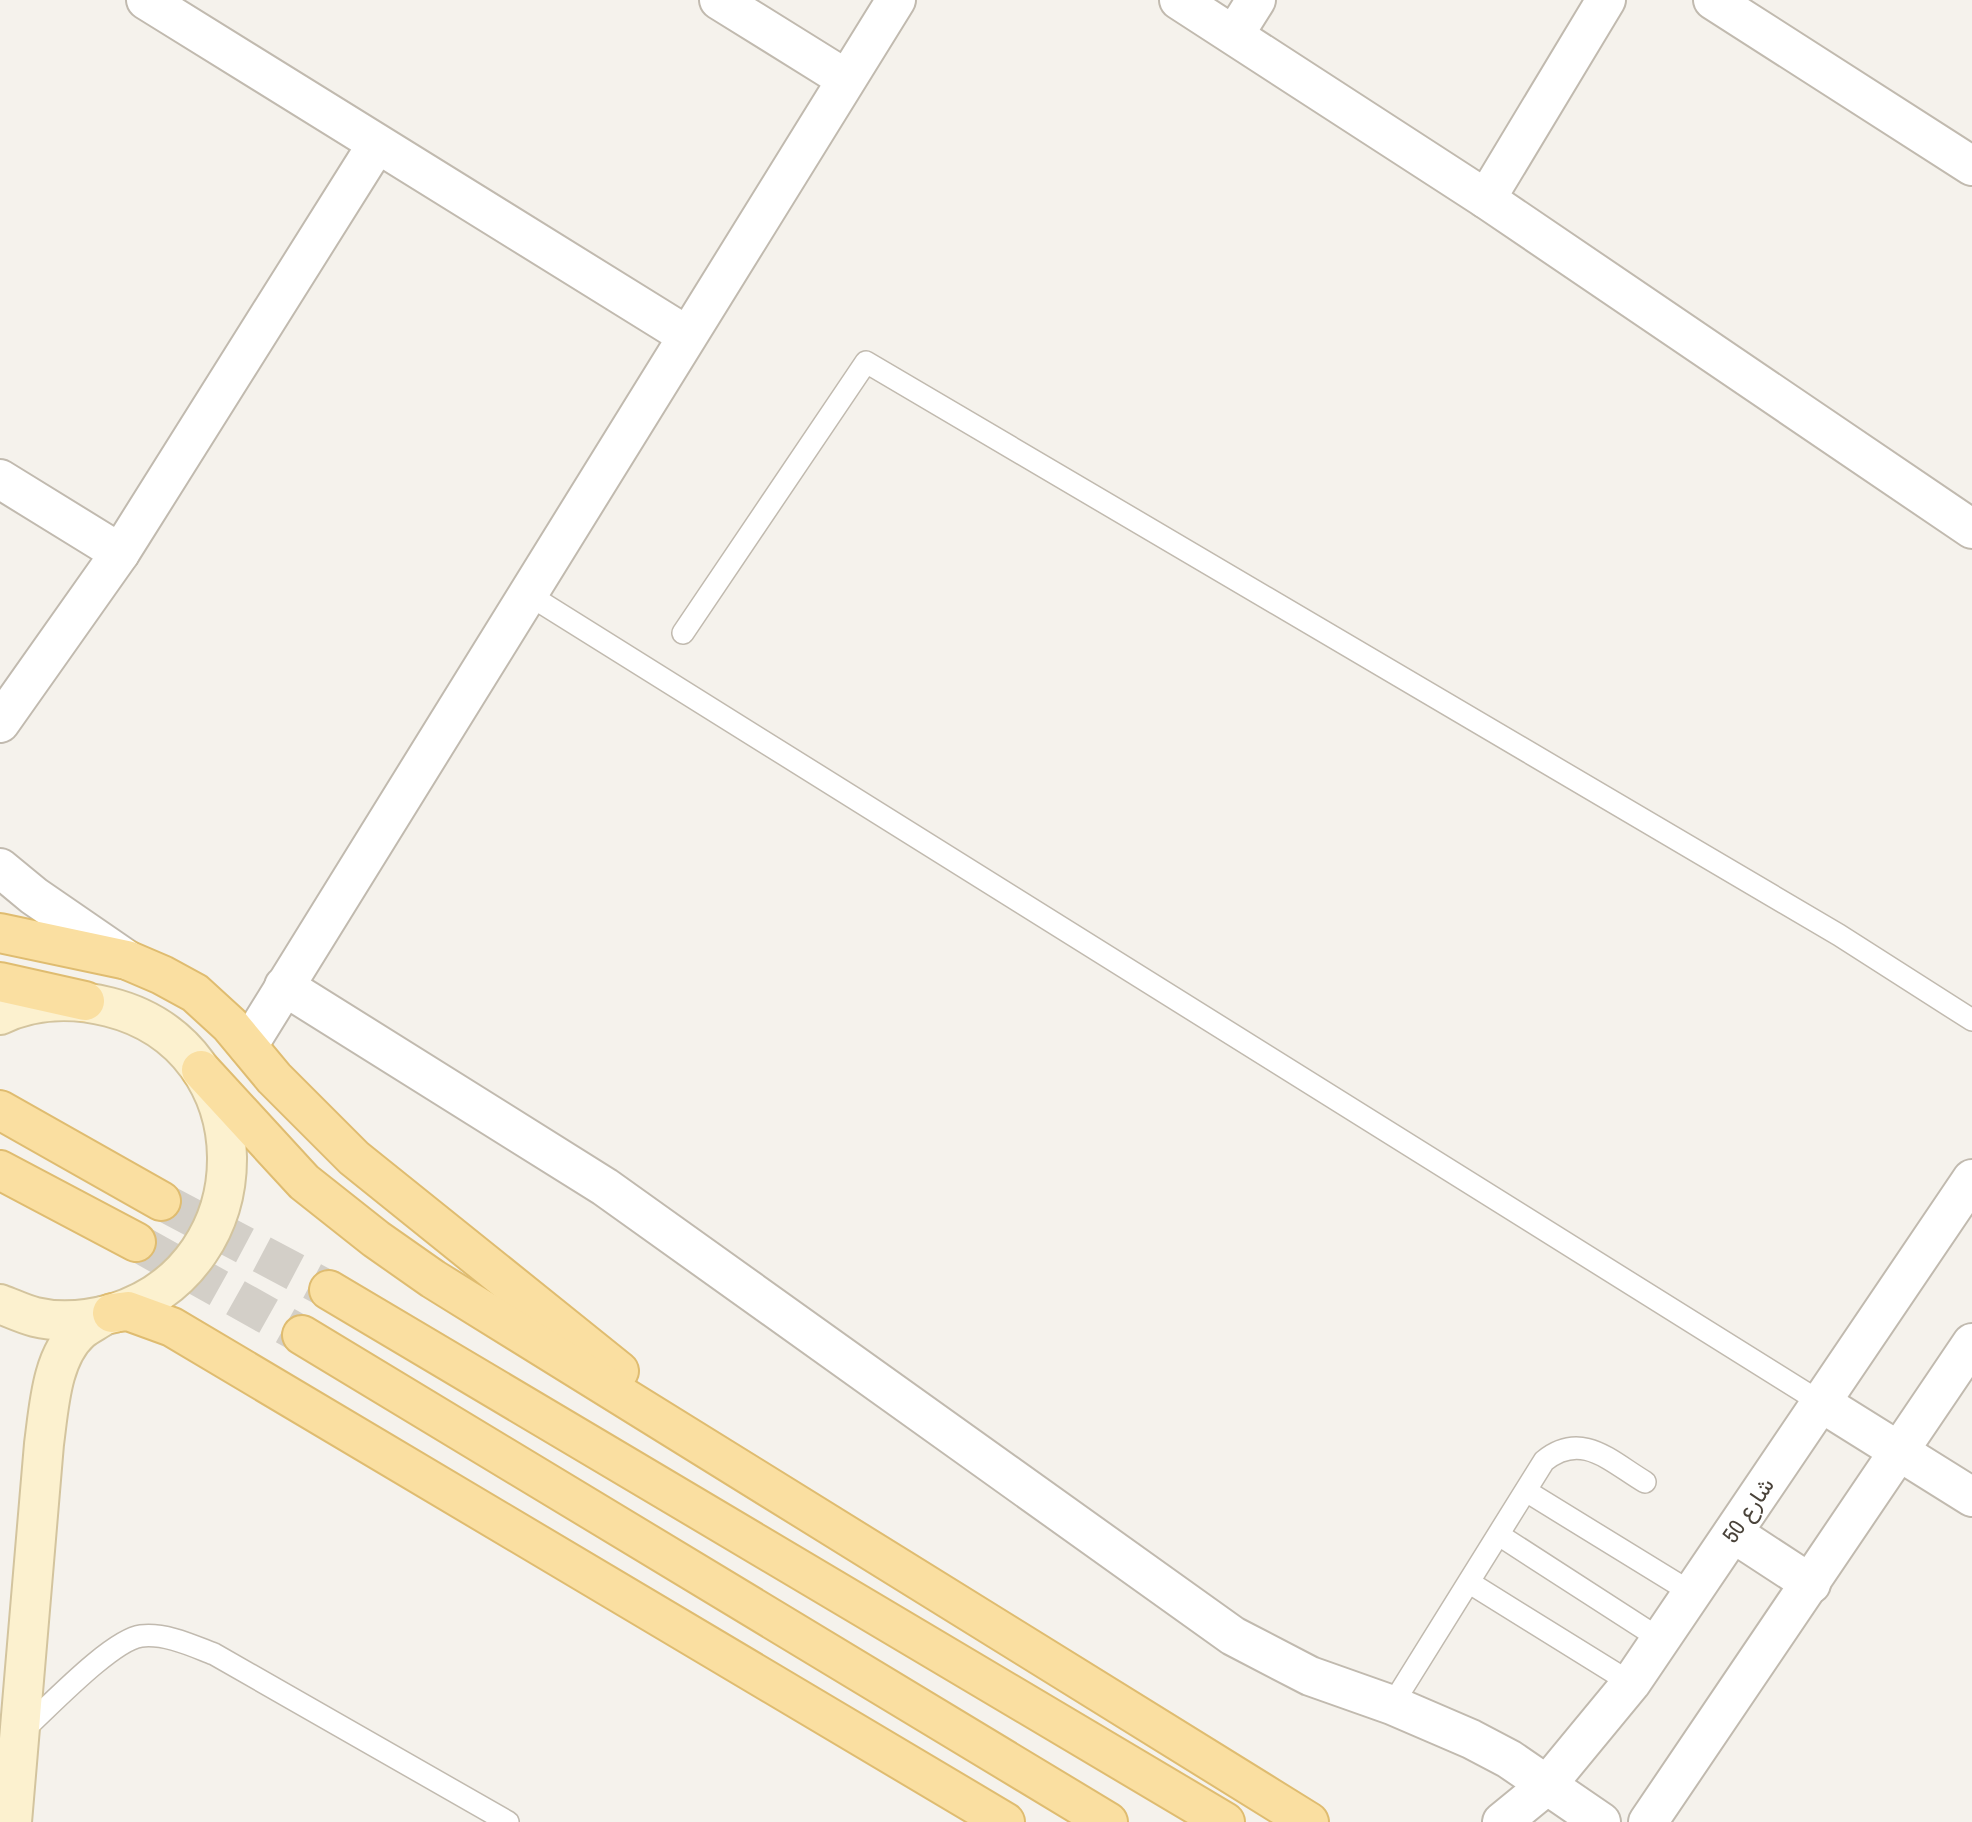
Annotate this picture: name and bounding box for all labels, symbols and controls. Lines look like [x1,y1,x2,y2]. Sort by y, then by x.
street label: شارع 50 [1714,1471,1782,1549]

